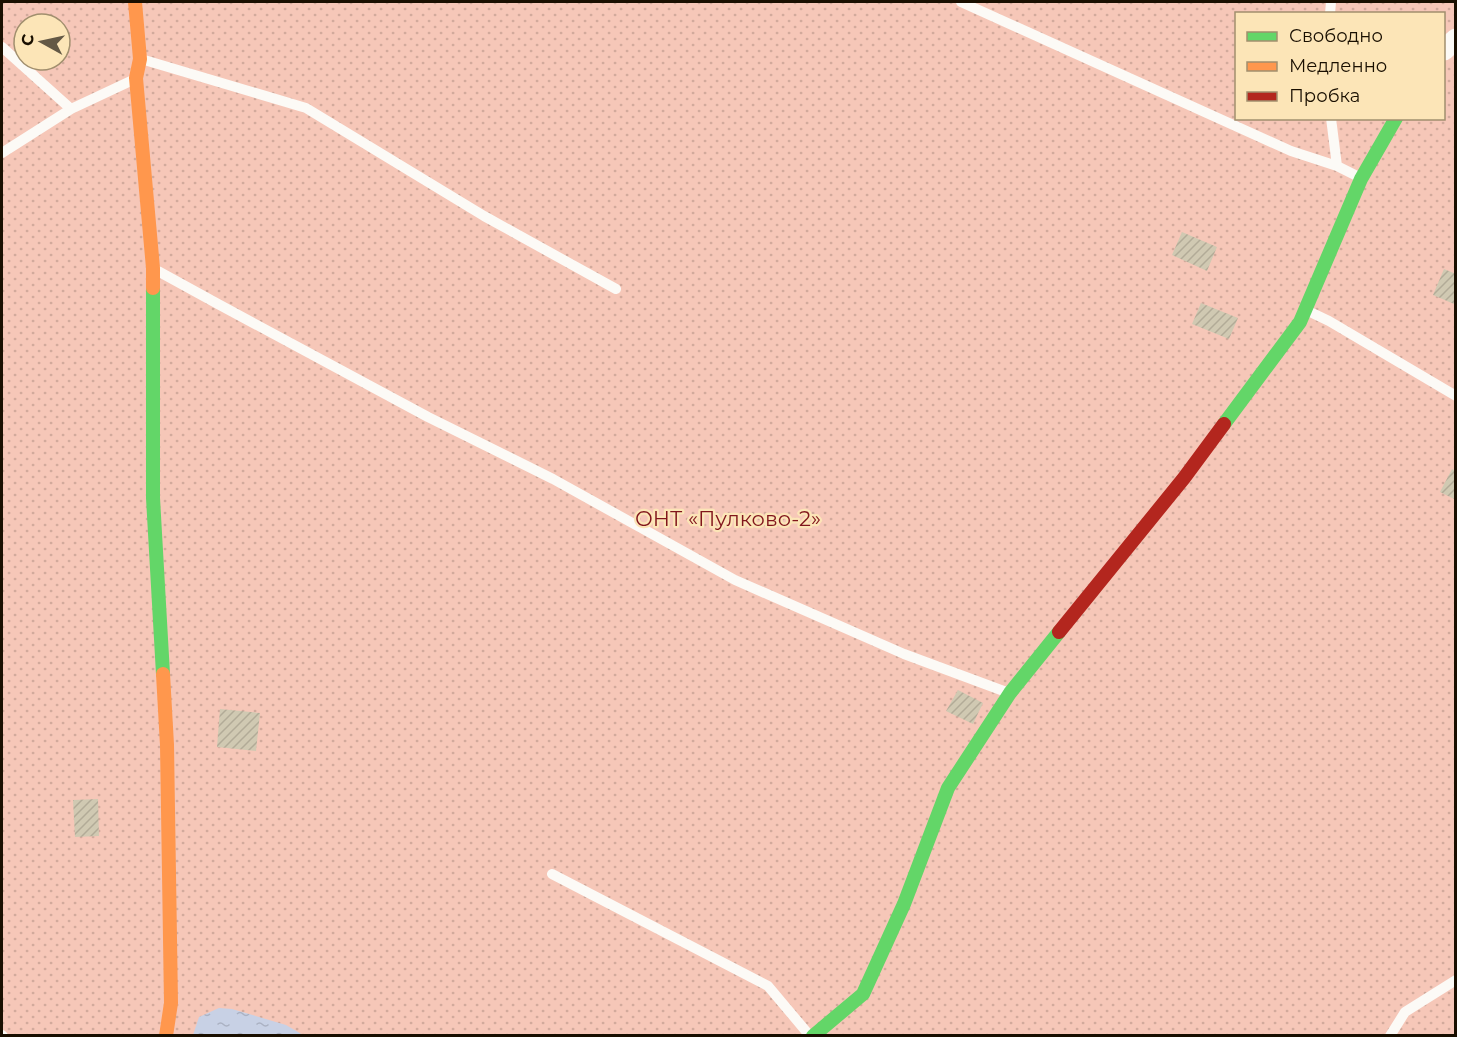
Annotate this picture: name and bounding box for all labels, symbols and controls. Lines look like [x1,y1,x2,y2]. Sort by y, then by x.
north arrow [12,12,72,72]
legend [1235,12,1445,120]
text: Свободно [1289,25,1383,47]
text: С [17,33,38,47]
text: Медленно [1289,55,1387,77]
text: Пробка [1289,85,1360,107]
park label: ОНТ «Пулково-2» [635,506,821,531]

